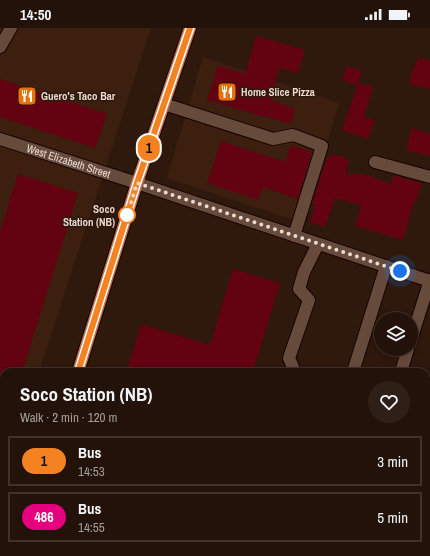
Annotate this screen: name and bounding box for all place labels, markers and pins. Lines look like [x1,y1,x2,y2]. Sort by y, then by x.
restaurant icon: Home Slice Pizza [216,81,238,103]
restaurant icon: Guero's Taco Bar [16,85,38,107]
place label: Home Slice Pizza [241,85,315,99]
place label: Guero's Taco Bar [41,89,116,103]
place label: Soco Station (NB) [63,202,115,229]
marker: Soco Station (NB) [118,206,136,224]

